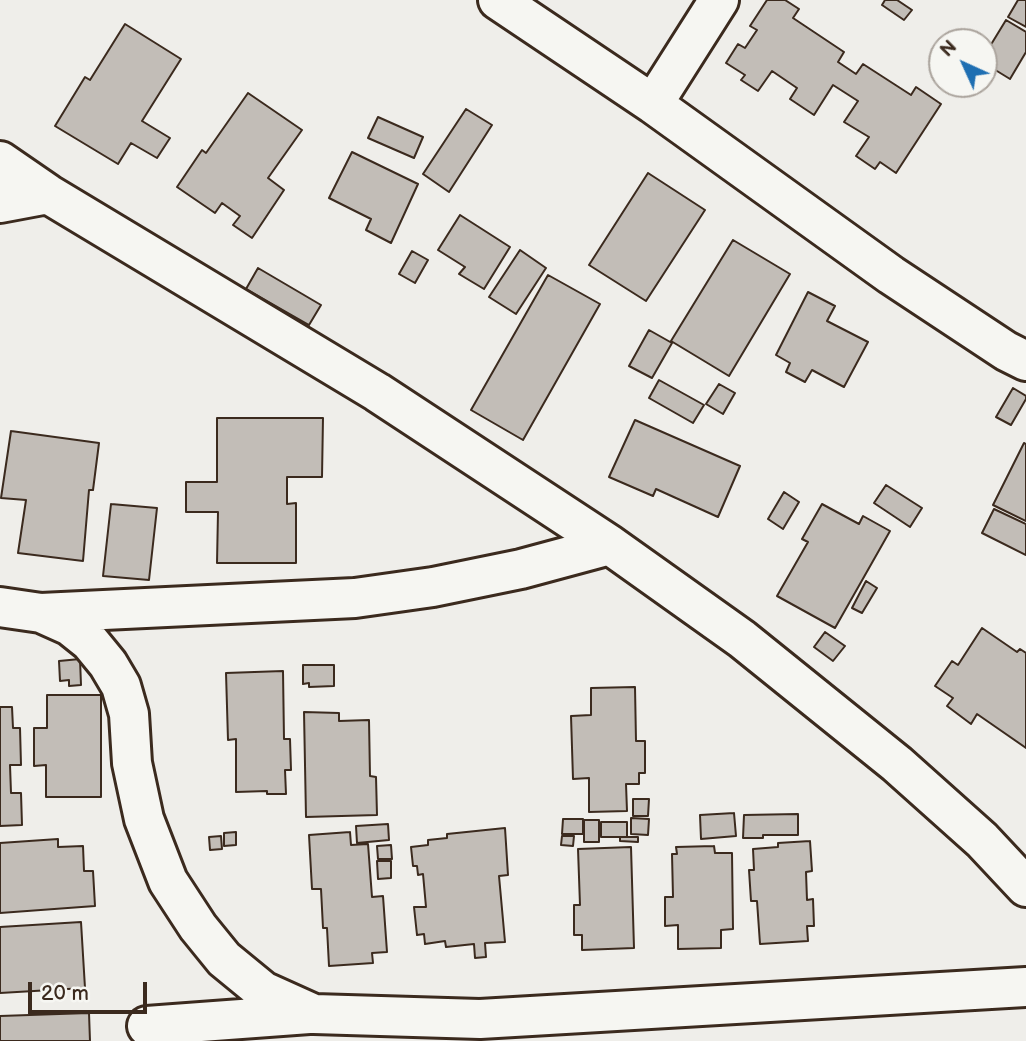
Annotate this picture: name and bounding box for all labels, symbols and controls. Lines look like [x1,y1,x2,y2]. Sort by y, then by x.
north arrow [928,28,998,98]
text: N [936,36,962,62]
scale bar [32,968,150,1012]
text: 20 m [41,981,89,1006]

